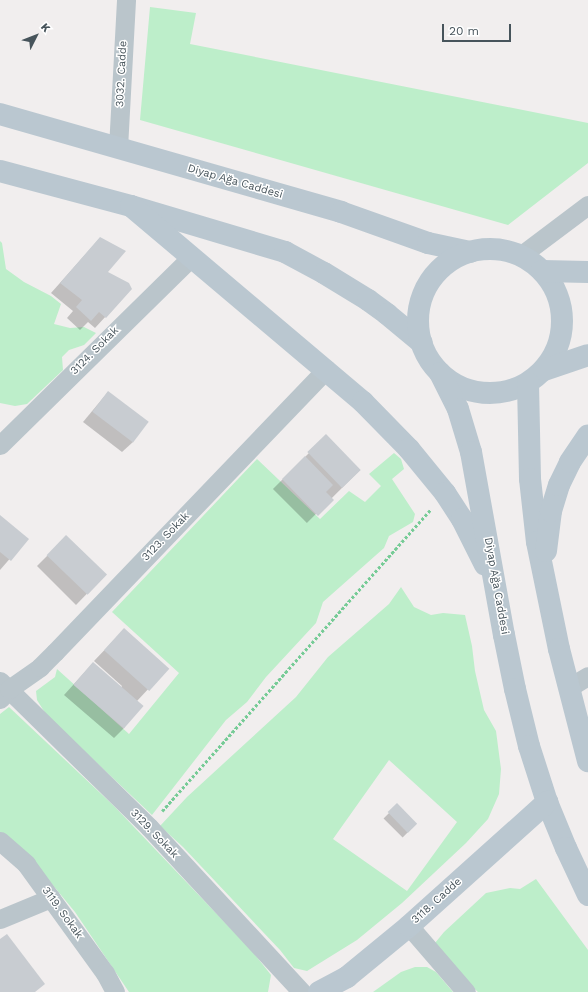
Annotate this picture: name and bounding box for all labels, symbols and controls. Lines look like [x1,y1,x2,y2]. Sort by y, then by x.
north arrow [16,16,56,56]
scale bar [444,16,513,42]
text: K [38,20,53,35]
text: 20 m [449,24,479,38]
street label: 3032. Cadde [114,40,130,108]
street label: Diyap Ağa Caddesi [186,162,284,202]
street label: 3124. Sokak [68,324,122,378]
street label: 3123. Sokak [140,510,192,564]
street label: Diyap Ağa Caddesi [481,536,511,636]
street label: 3129. Sokak [127,807,181,861]
street label: 3118. Cadde [409,875,465,927]
street label: 3119. Sokak [39,885,85,941]

